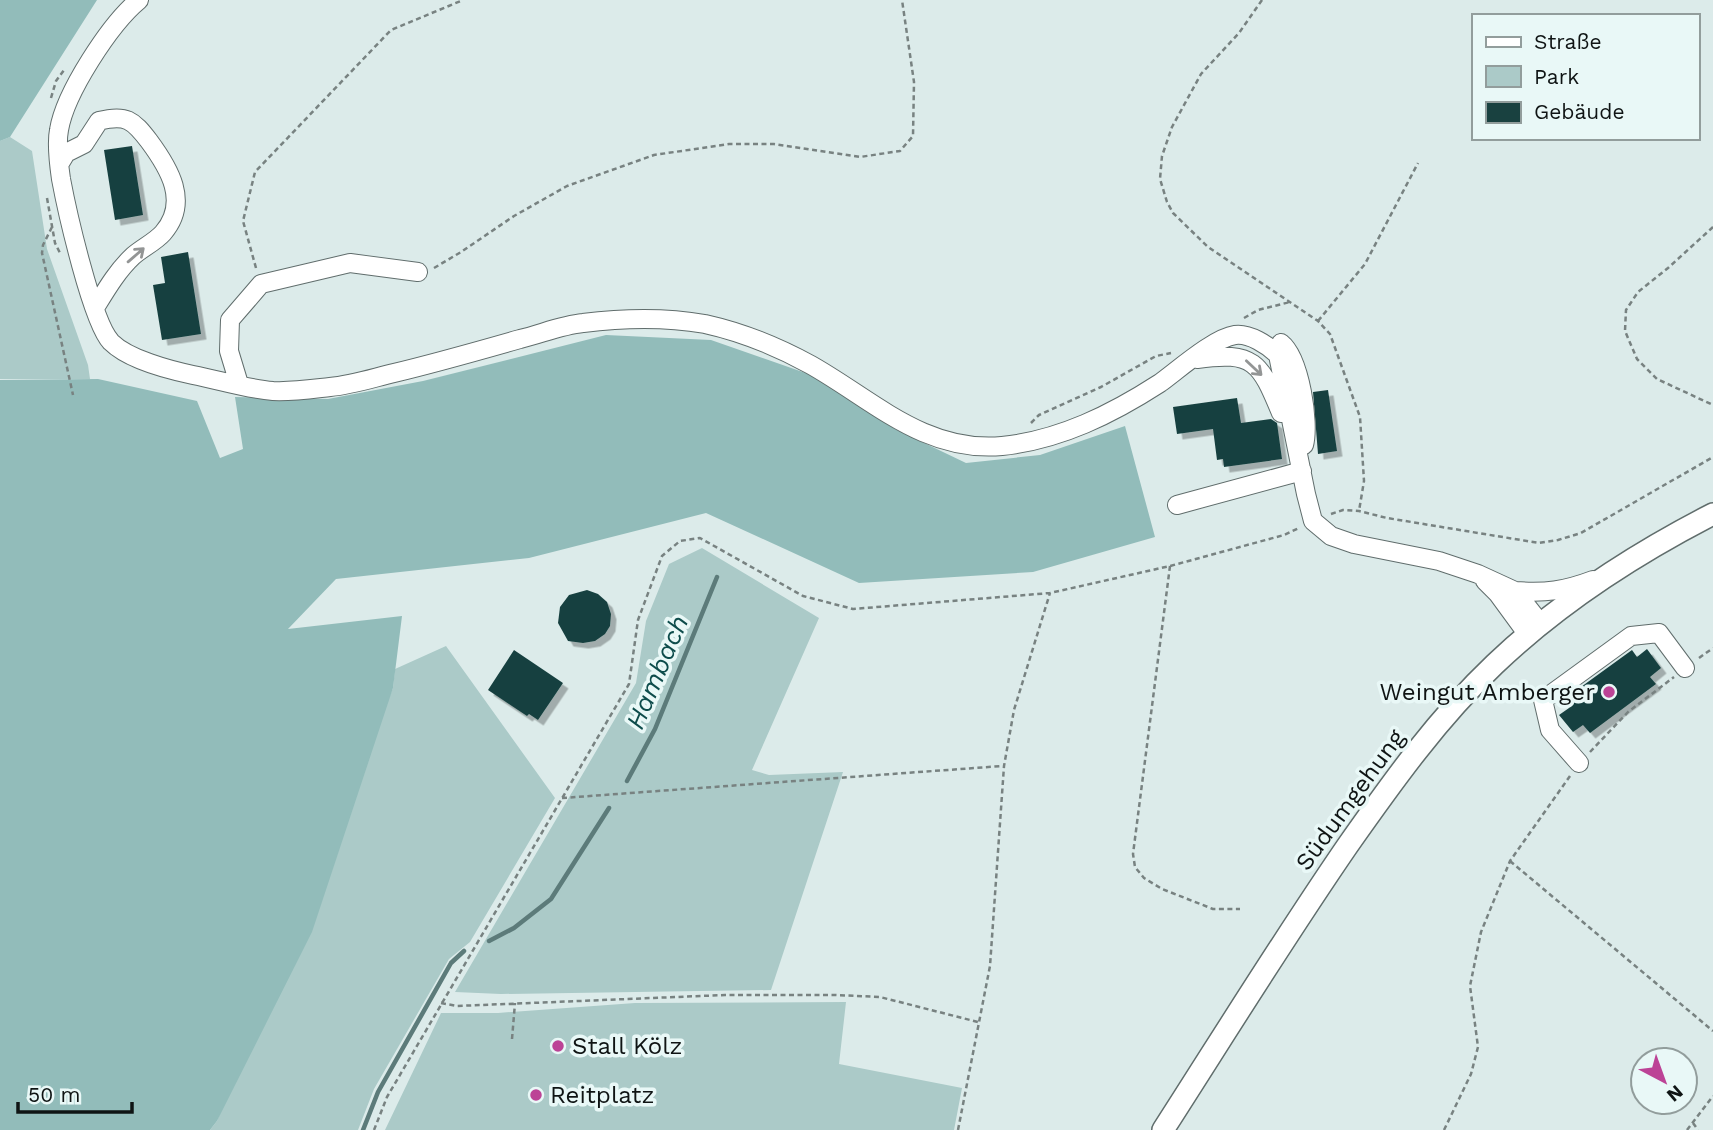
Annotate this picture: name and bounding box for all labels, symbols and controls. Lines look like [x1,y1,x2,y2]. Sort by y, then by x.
legend [1472,14,1699,140]
text: Straße [1534,29,1602,54]
text: Park [1534,64,1579,89]
text: Gebäude [1534,99,1625,124]
one-way arrow [127,247,145,263]
one-way arrow [1245,360,1263,376]
water label: Hambach [620,611,694,733]
place label: Weingut Amberger [1380,678,1595,706]
marker: Weingut Amberger [1601,684,1617,700]
street label: Südumgehung [1290,724,1410,876]
place label: Stall Kölz [572,1032,682,1060]
marker: Stall Kölz [550,1038,566,1054]
north arrow [1629,1046,1699,1116]
scale bar [18,1070,131,1114]
text: N [1662,1080,1688,1107]
place label: Reitplatz [550,1081,654,1109]
text: 50 m [28,1082,80,1107]
marker: Reitplatz [528,1087,544,1103]

